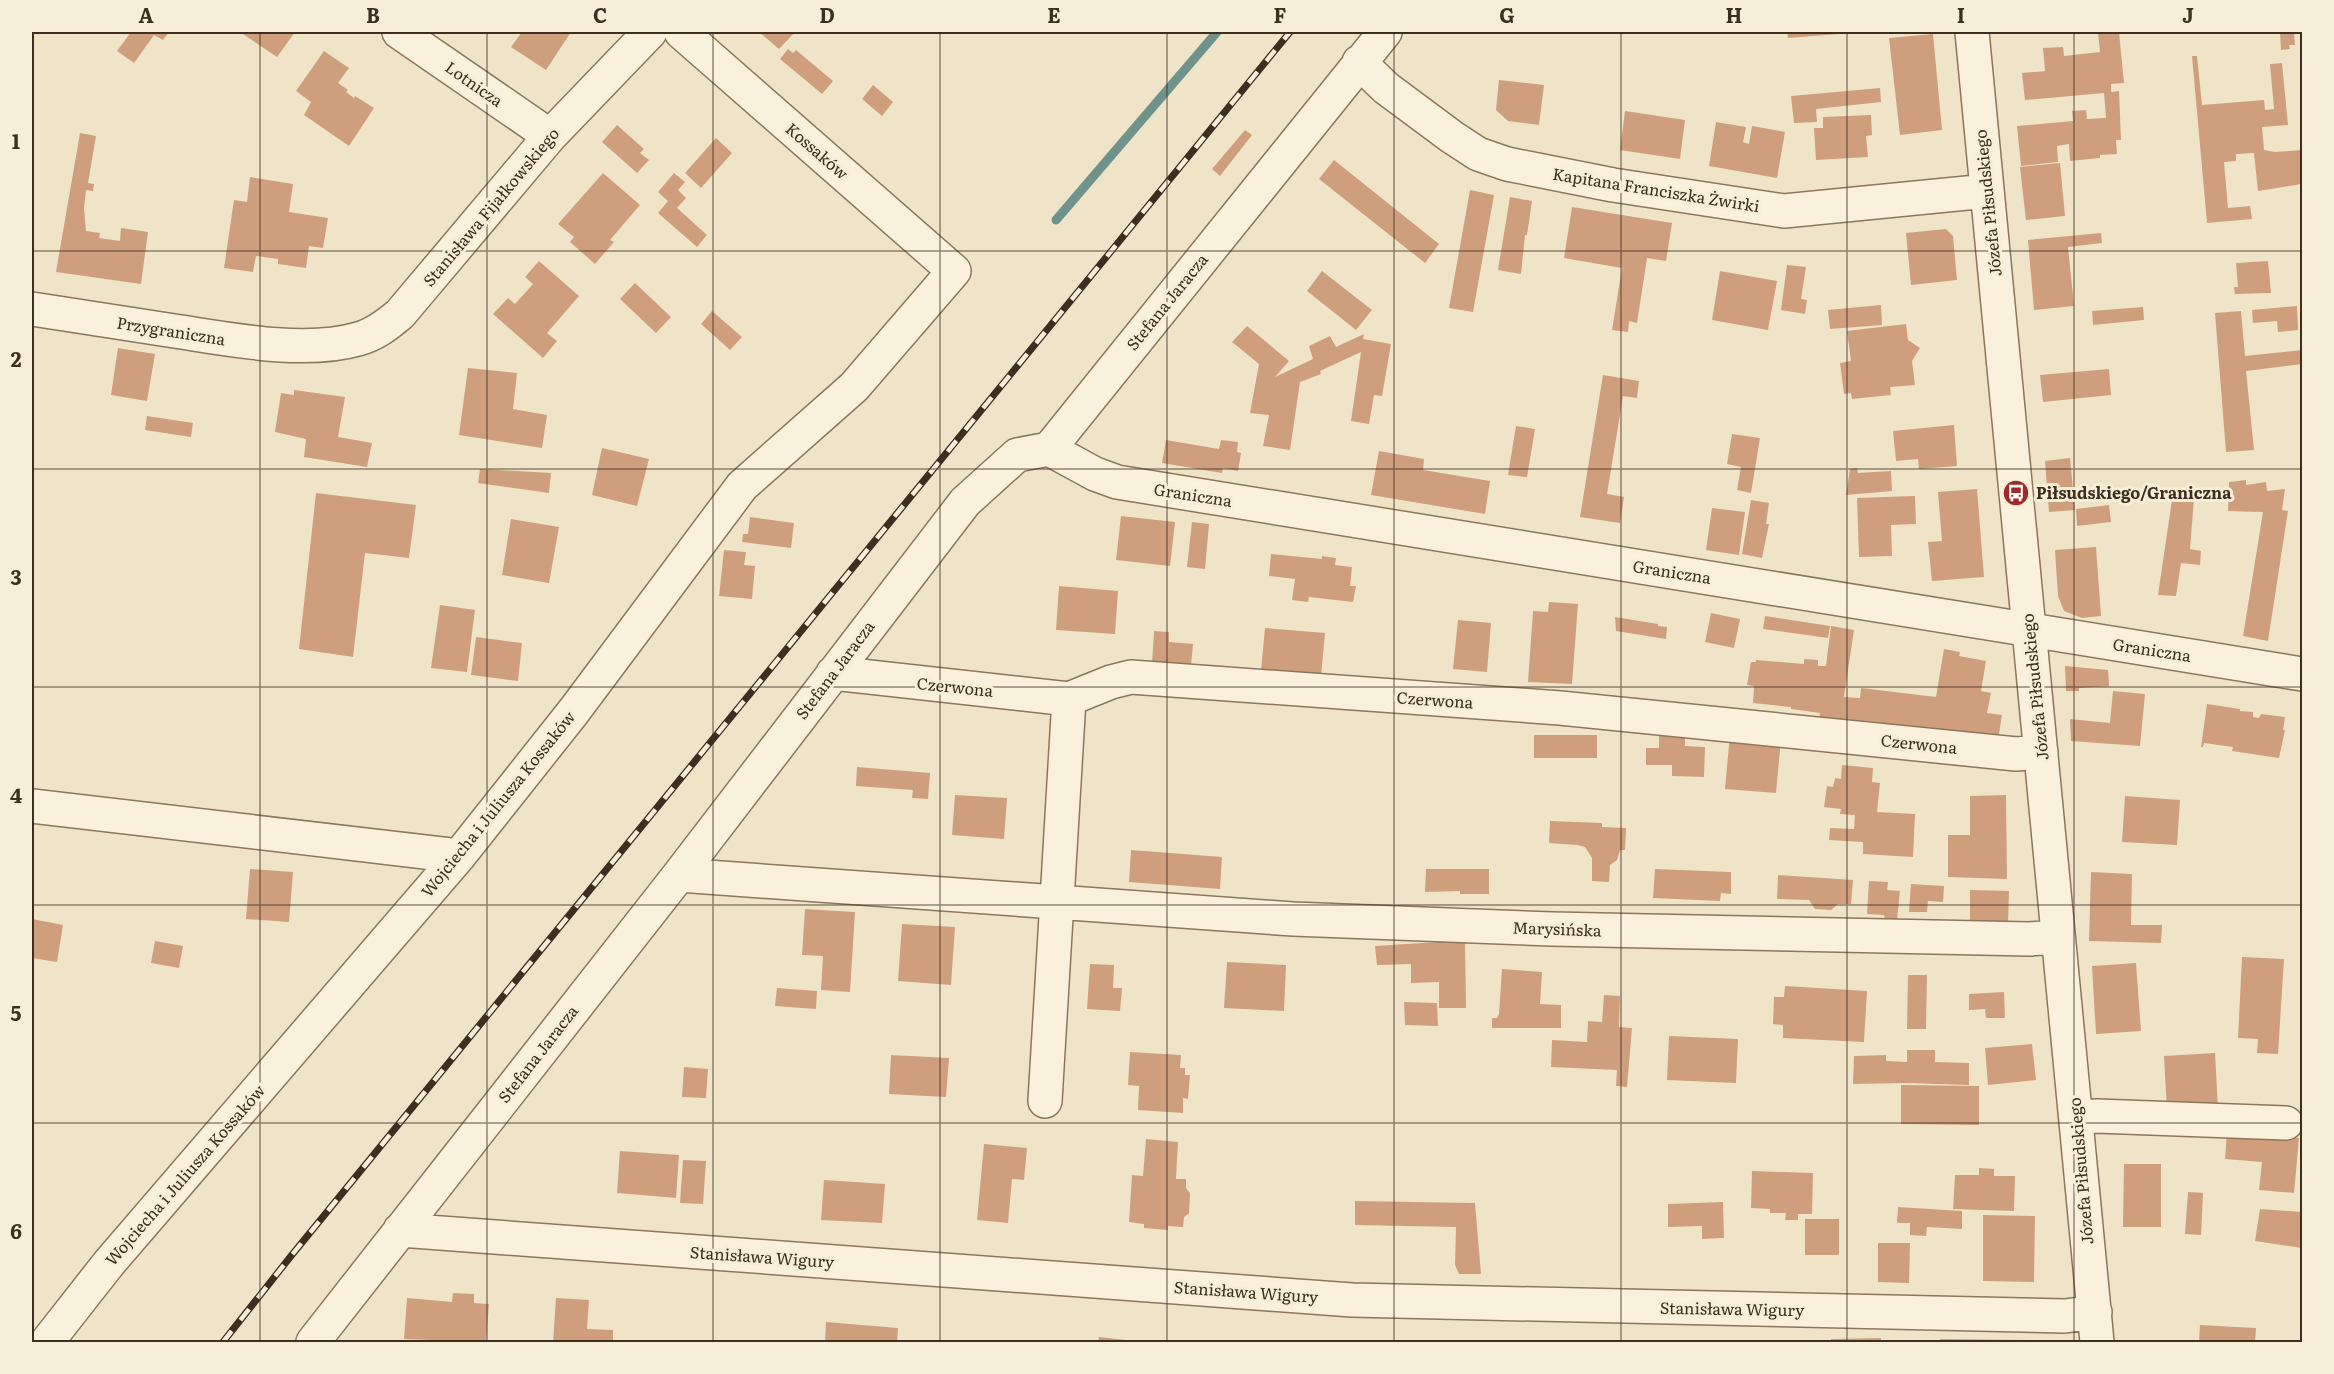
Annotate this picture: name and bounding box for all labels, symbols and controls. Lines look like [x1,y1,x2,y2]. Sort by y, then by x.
text: A [138,0,154,29]
text: B [366,0,380,29]
text: C [593,0,607,29]
text: D [819,0,835,29]
text: E [1047,0,1061,29]
text: F [1274,0,1287,29]
text: G [1499,0,1515,29]
text: H [1726,0,1742,29]
text: I [1957,0,1965,29]
text: J [2182,0,2194,29]
street label: Lotnicza [441,54,509,112]
street label: Kossaków [781,116,855,185]
street label: Stanisława Fijałkowskiego [416,122,564,291]
text: 1 [12,125,20,155]
street label: Józefa Piłsudskiego [1967,128,2007,278]
street label: Kapitana Franciszka Żwirki [1551,161,1761,217]
street label: Stefana Jaracza [1120,248,1213,355]
street label: Przygraniczna [115,310,228,351]
text: 2 [11,343,22,373]
street label: Graniczna [1152,476,1234,512]
bus stop icon: Piłsudskiego/Graniczna [2001,478,2031,508]
place label: Piłsudskiego/Graniczna [2036,480,2232,504]
street label: Graniczna [1631,553,1713,589]
text: 3 [10,561,22,591]
street label: Józefa Piłsudskiego [2014,612,2054,762]
street label: Stefana Jaracza [789,615,880,724]
street label: Graniczna [2111,631,2193,667]
street label: Czerwona [916,670,995,702]
street label: Czerwona [1396,684,1475,714]
street label: Wojciecha i Juliusza Kossaków [414,705,580,902]
street label: Czerwona [1880,727,1959,759]
text: 4 [10,779,22,809]
street label: Marysińska [1512,914,1602,942]
text: 5 [11,997,22,1027]
street label: Stefana Jaracza [491,999,583,1107]
street label: Wojciecha i Juliusza Kossaków [99,1078,270,1270]
street label: Józefa Piłsudskiego [2062,1097,2098,1246]
text: 6 [10,1215,22,1245]
street label: Stanisława Wigury [689,1239,836,1273]
street label: Stanisława Wigury [1173,1274,1320,1308]
street label: Stanisława Wigury [1660,1295,1805,1321]

